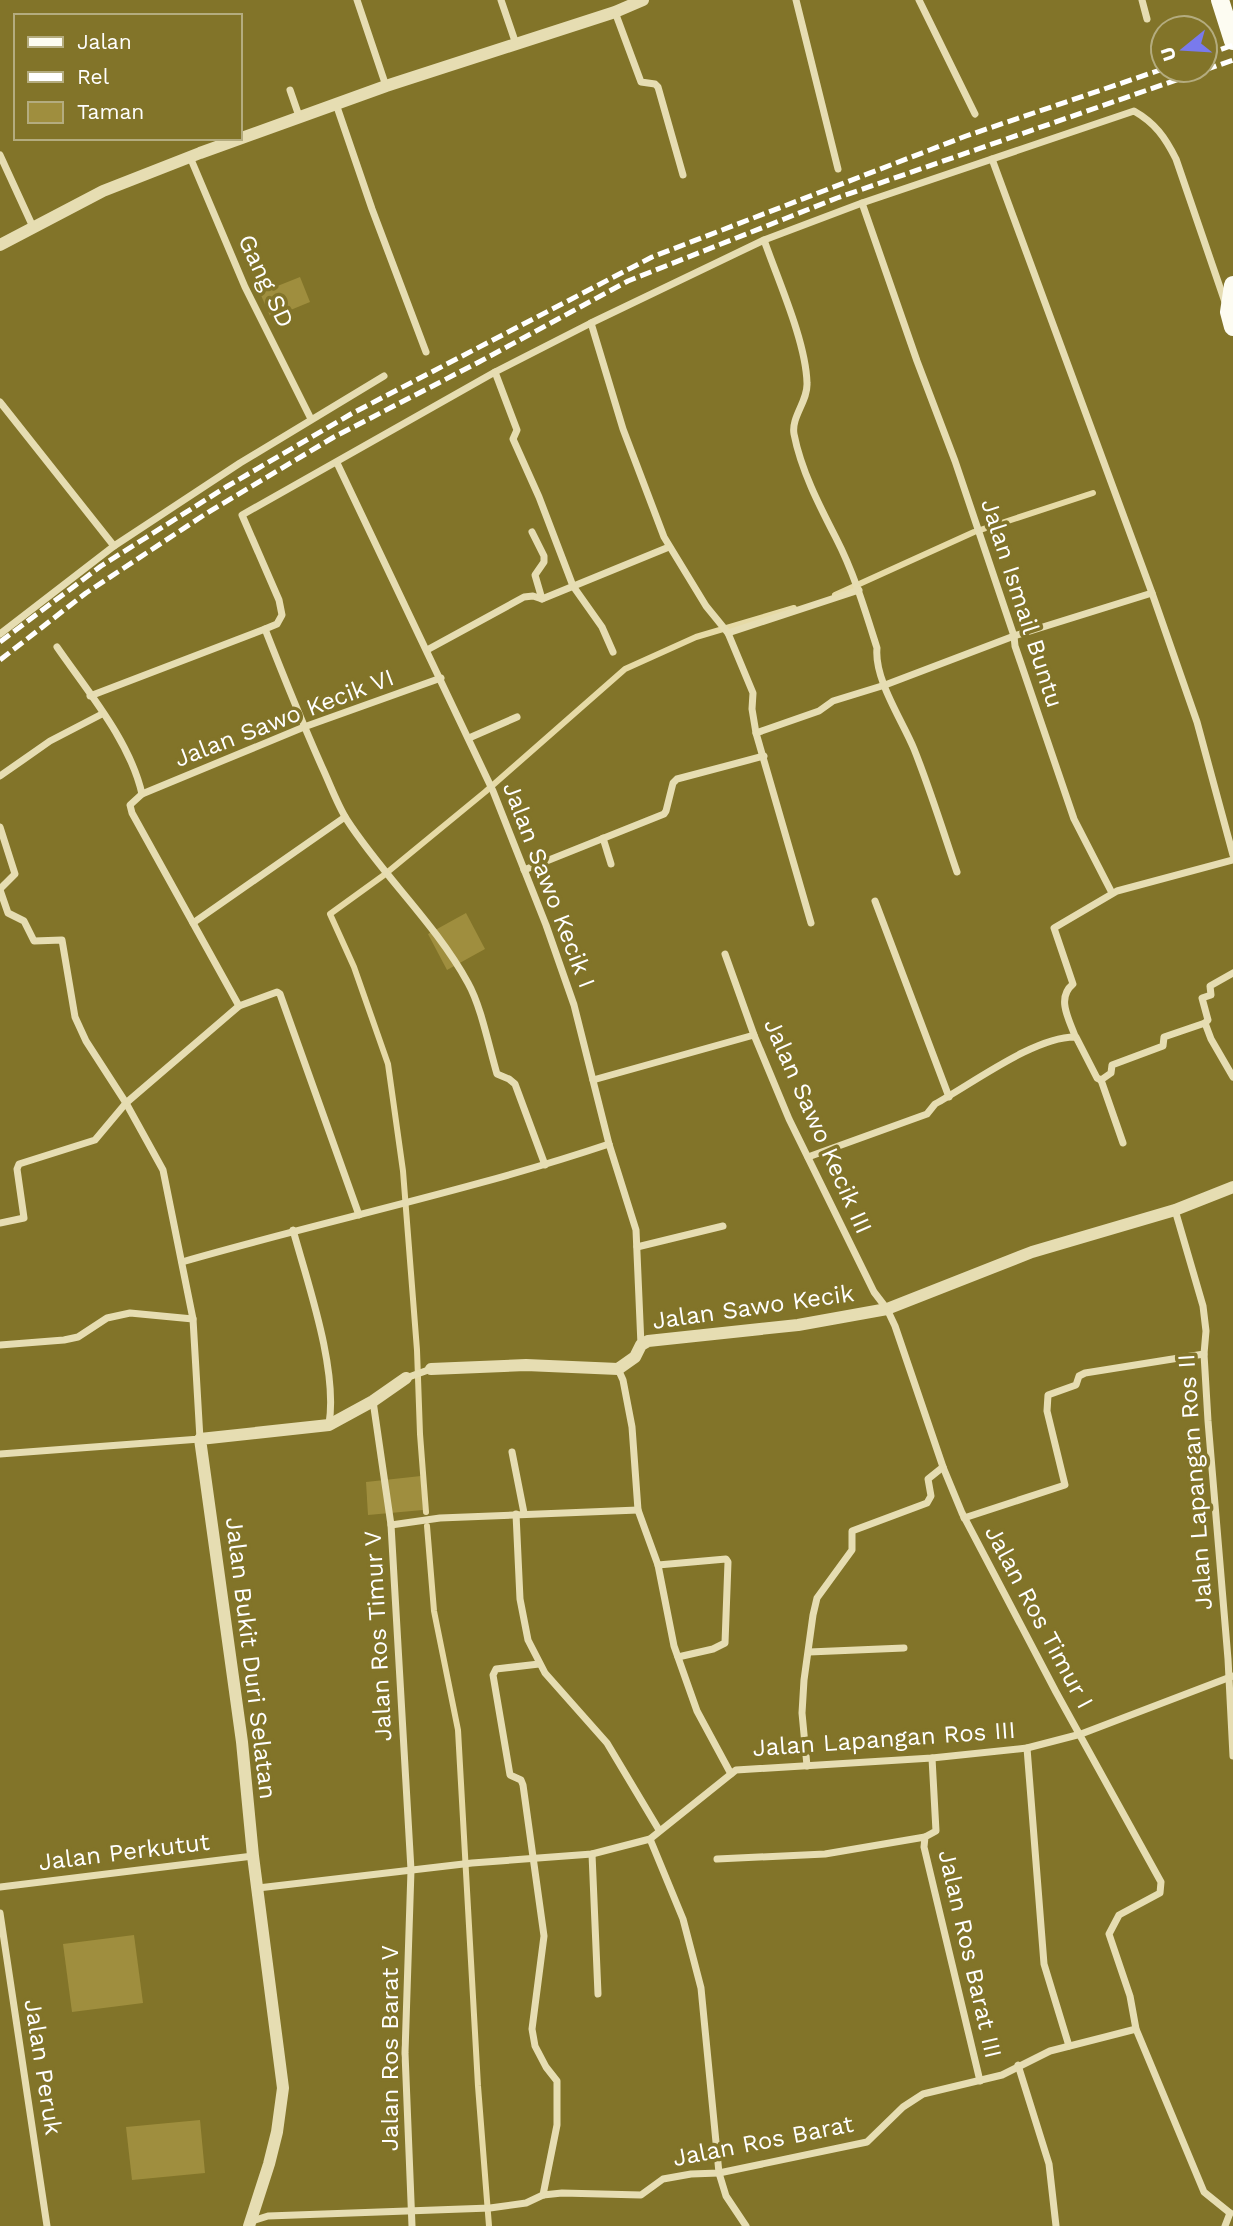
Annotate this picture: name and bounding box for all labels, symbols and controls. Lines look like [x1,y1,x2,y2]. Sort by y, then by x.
legend [14,14,242,140]
north arrow [1149,14,1219,84]
text: Jalan [77,29,132,54]
text: U [1155,44,1181,64]
text: Rel [77,64,110,89]
text: Taman [77,99,144,124]
street label: Gang SD [232,230,300,332]
street label: Jalan Ismail Buntu [975,495,1069,711]
street label: Jalan Sawo Kecik VI [170,663,398,773]
street label: Jalan Sawo Kecik I [497,778,601,992]
street label: Jalan Sawo Kecik III [758,1014,878,1238]
street label: Jalan Sawo Kecik [650,1279,856,1335]
street label: Jalan Lapangan Ros II [1172,1353,1218,1611]
street label: Jalan Bukit Duri Selatan [220,1515,282,1801]
street label: Jalan Ros Timur I [979,1521,1099,1713]
street label: Jalan Ros Timur V [358,1530,398,1742]
street label: Jalan Lapangan Ros III [752,1716,1016,1762]
street label: Jalan Perkutut [37,1828,211,1876]
street label: Jalan Ros Barat III [932,1847,1008,2061]
street label: Jalan Ros Barat V [376,1945,404,2151]
street label: Jalan Peruk [18,1997,68,2137]
street label: Jalan Ros Barat [670,2110,856,2172]

